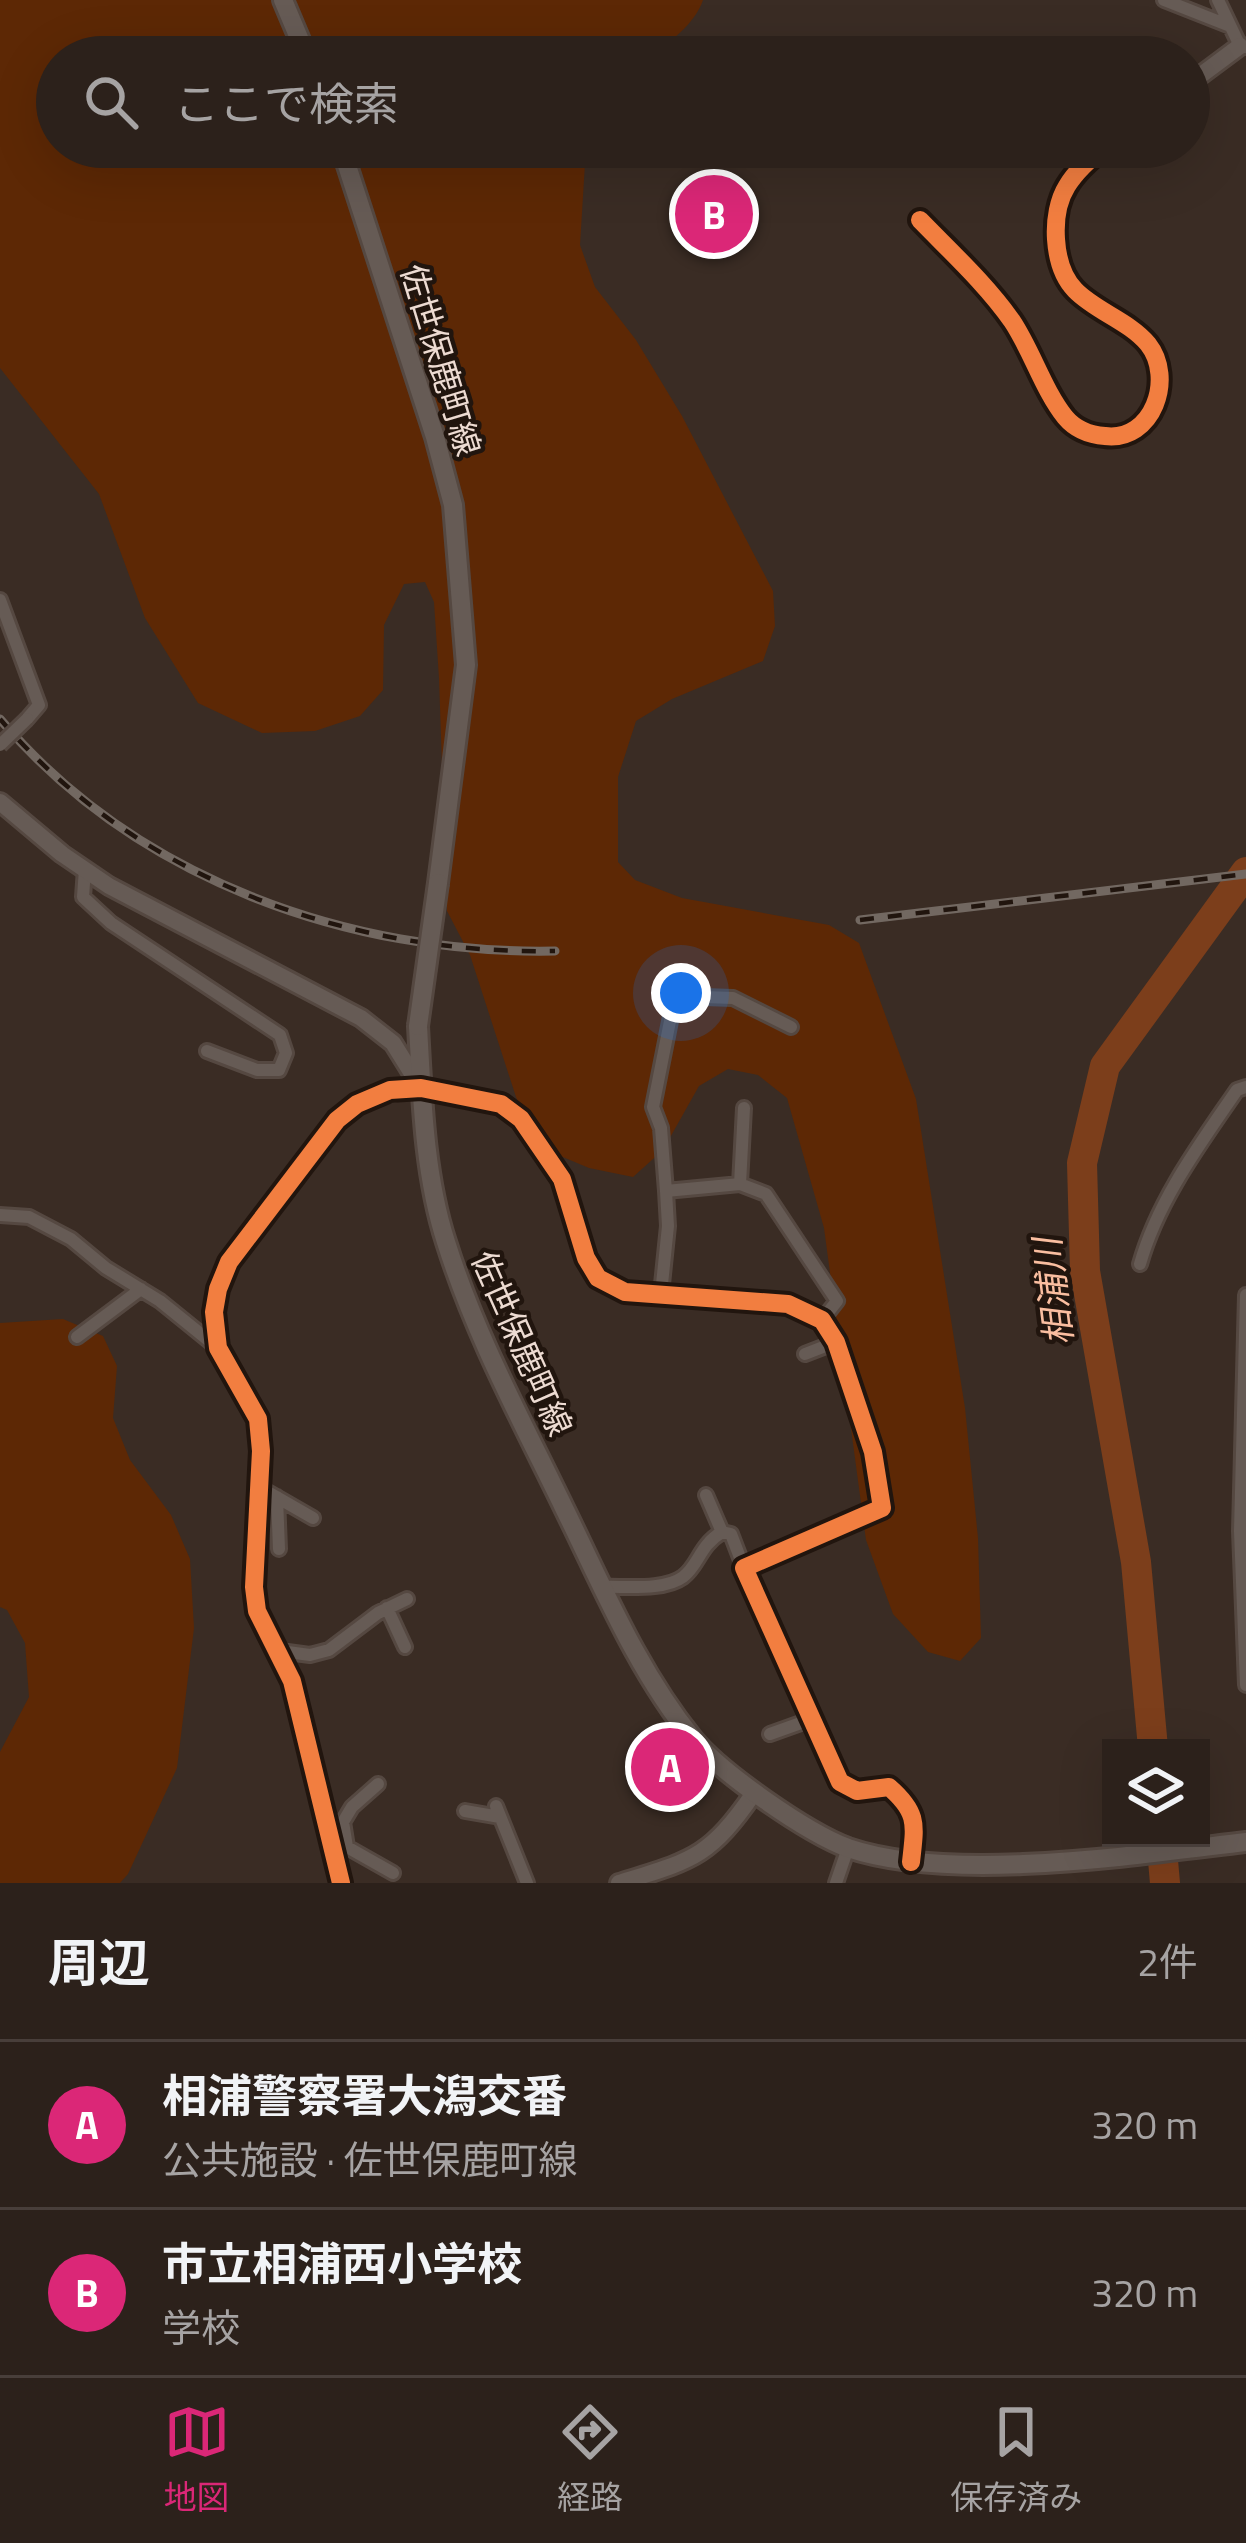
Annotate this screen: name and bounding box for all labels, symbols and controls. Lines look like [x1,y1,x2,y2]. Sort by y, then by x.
search box [36,36,1210,168]
icon: search [78,69,144,135]
text: ここで検索 [174,69,399,137]
pin: B [675,169,753,259]
street label: 佐世保鹿町線 [388,258,494,462]
your location [651,963,711,1023]
water label: 相浦川 [1018,1231,1086,1349]
street label: 佐世保鹿町線 [459,1242,585,1444]
pin: A [631,1722,709,1812]
map controls [1102,1739,1210,1847]
button: layers [1102,1739,1210,1847]
text: 周辺 [48,1923,150,2001]
text: 2件 [1137,1932,1198,1991]
text: 相浦警察署大潟交番 [162,2061,567,2129]
text: A [75,2095,99,2154]
text: 320 m [1091,2095,1198,2154]
text: 公共施設 · 佐世保鹿町線 [162,2130,578,2189]
text: 市立相浦西小学校 [162,2229,522,2297]
text: B [75,2263,99,2322]
text: 320 m [1091,2263,1198,2322]
text: 学校 [162,2298,240,2357]
tab: 地図 [164,2399,230,2522]
tab: 経路 [557,2399,623,2522]
tab: 保存済み [950,2399,1082,2522]

